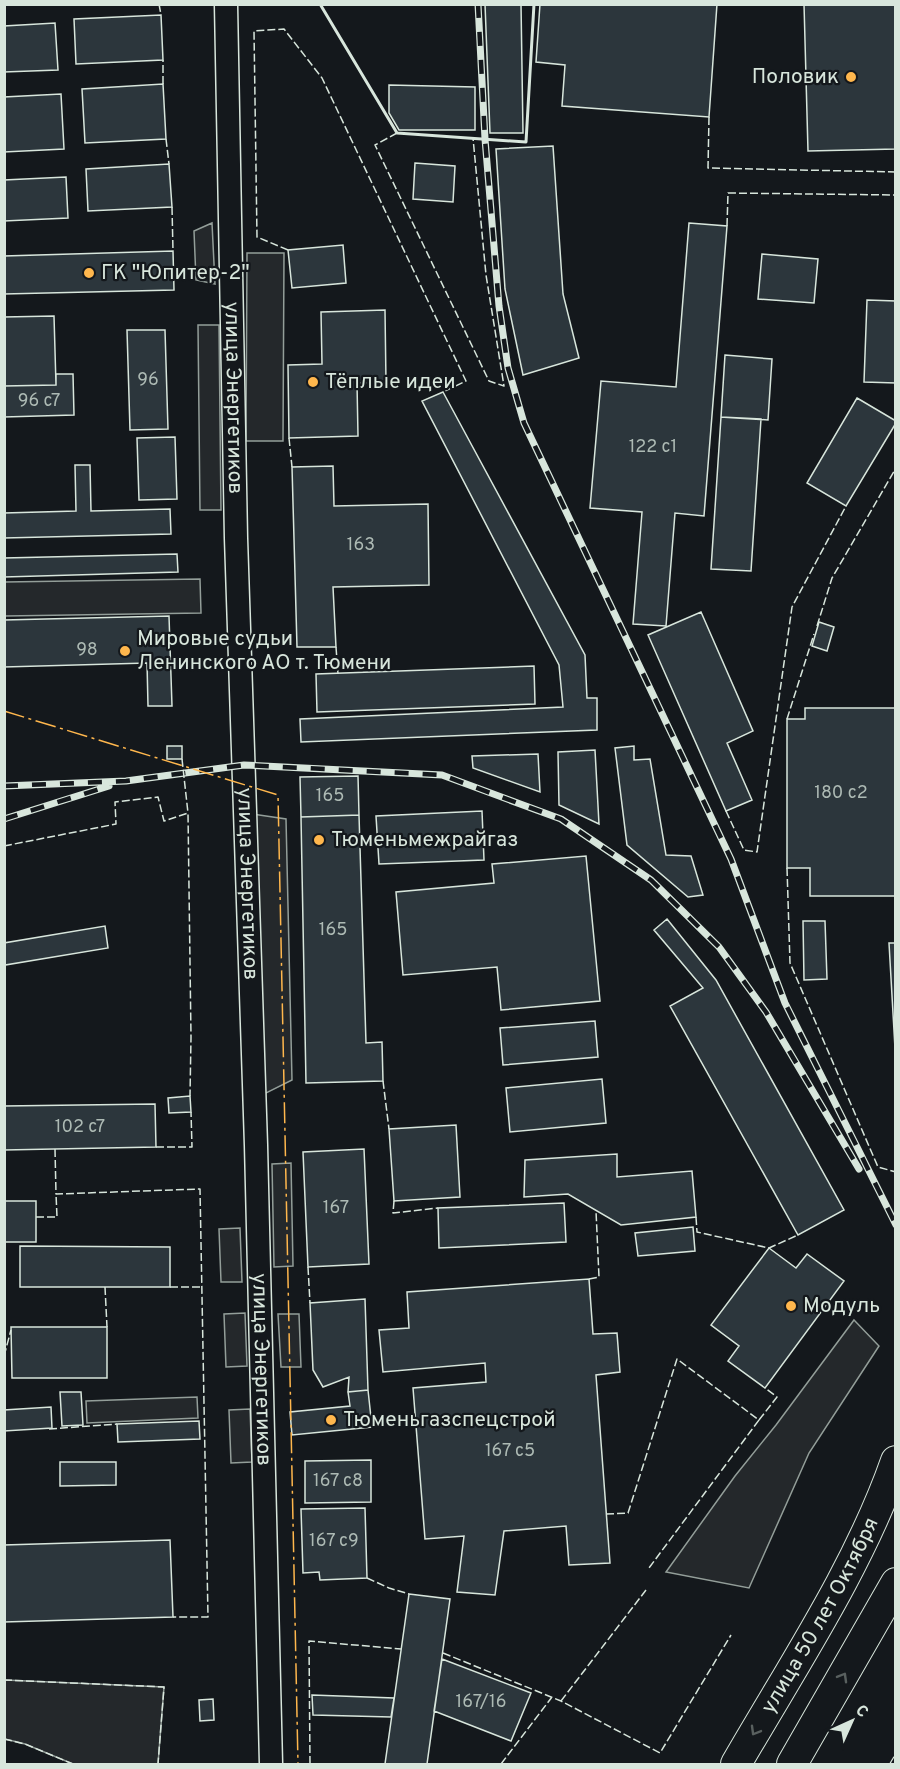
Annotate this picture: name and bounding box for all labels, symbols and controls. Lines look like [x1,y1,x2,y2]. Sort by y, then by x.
place label: Половик [752,64,839,91]
marker: Половик [844,70,858,84]
place label: ГК "Юпитер-2" [101,260,250,287]
marker: ГК "Юпитер-2" [82,266,96,280]
street label: улица Энергетиков [218,301,249,494]
house number: 96 [137,369,159,392]
place label: Тёплые идеи [325,369,456,396]
marker: Тёплые идеи [306,375,320,389]
house number: 96 с7 [18,390,60,413]
house number: 122 с1 [629,436,677,459]
house number: 163 [347,534,375,557]
place label: Мировые судьи Ленинского АО т. Тюмени [137,626,391,677]
house number: 98 [76,639,98,662]
marker: Мировые судьи Ленинского АО т. Тюмени [118,644,132,658]
house number: 180 с2 [814,782,868,805]
house number: 165 [316,785,344,808]
street label: улица Энергетиков [231,787,264,980]
place label: Тюменьмежрайгаз [331,827,518,854]
marker: Тюменьмежрайгаз [312,833,326,847]
house number: 165 [319,919,347,942]
house number: 102 с7 [55,1116,105,1139]
house number: 167 [323,1197,349,1220]
street label: улица Энергетиков [246,1273,277,1466]
place label: Модуль [803,1293,880,1320]
marker: Модуль [784,1299,798,1313]
place label: Тюменьгазспецстрой [343,1407,556,1434]
marker: Тюменьгазспецстрой [324,1413,338,1427]
house number: 167 с5 [485,1440,535,1463]
house number: 167 с8 [313,1470,363,1493]
street label: улица 50 лет Октября [755,1513,885,1718]
house number: 167 с9 [309,1530,359,1553]
one-way arrow [835,1673,847,1683]
house number: 167/16 [456,1691,506,1714]
north arrow [822,1691,882,1751]
text: С [851,1701,872,1722]
one-way arrow [751,1725,762,1735]

